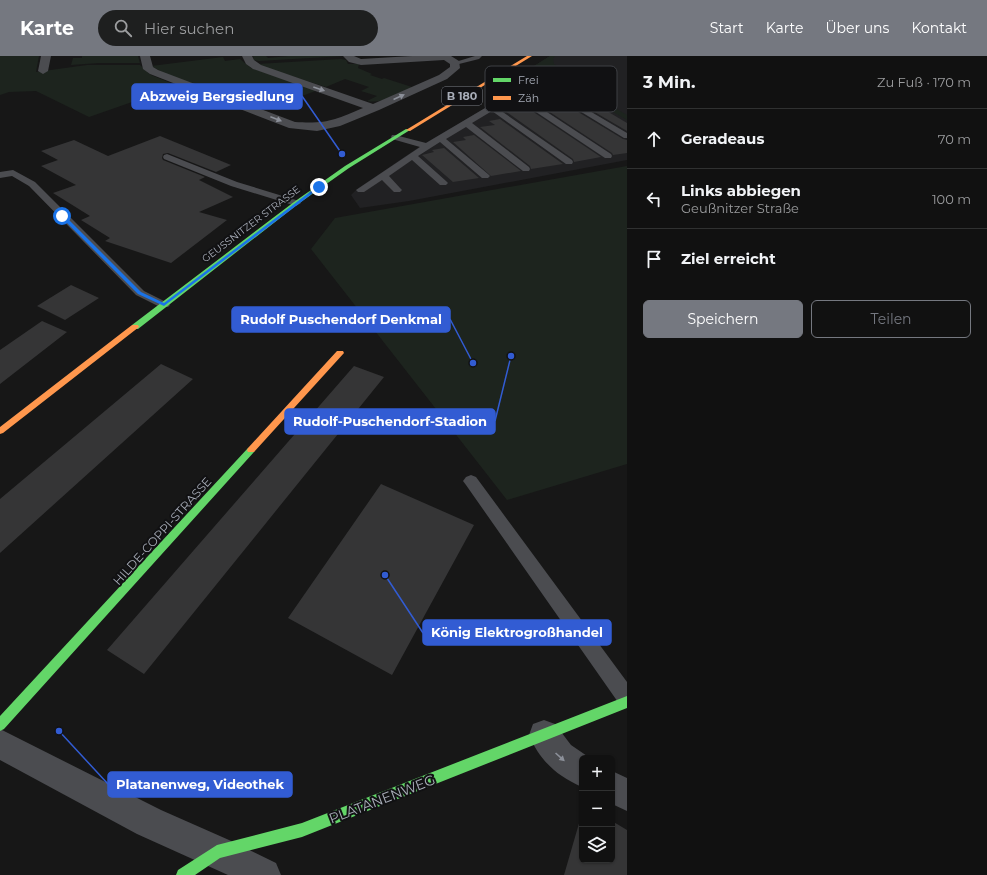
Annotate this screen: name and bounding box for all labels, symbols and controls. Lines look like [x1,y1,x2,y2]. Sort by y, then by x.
search box [98,10,378,46]
text: Karte [20,17,74,40]
icon: search [112,17,134,39]
text: Hier suchen [144,19,234,38]
text: Start [710,19,744,37]
text: Karte [766,19,803,37]
text: Über uns [825,19,889,37]
text: Kontakt [911,19,967,37]
legend [485,66,617,112]
text: 3 Min. [643,72,695,92]
text: Frei [518,73,539,87]
text: Zu Fuß · 170 m [877,74,971,90]
callout: Abzweig Bergsiedlung [132,84,302,109]
one-way arrow [313,86,325,92]
road number: B 180 [442,87,482,105]
text: Abzweig Bergsiedlung [139,88,294,104]
text: Zäh [518,91,539,105]
one-way arrow [394,94,405,100]
one-way arrow [271,116,283,122]
icon: ahead [643,128,665,150]
text: Geradeaus [681,129,764,148]
text: 70 m [938,131,971,147]
route end [310,178,328,196]
text: Links abbiegen [681,181,801,200]
street label: GEUSSNITZER STRASSE [199,183,303,265]
icon: left [643,188,665,210]
text: 100 m [932,191,971,207]
text: Geußnitzer Straße [681,200,799,216]
route start [53,207,71,225]
icon: arrive [643,248,665,270]
text: Ziel erreicht [681,249,776,268]
button: Speichern [643,300,803,338]
button: Teilen [811,300,971,338]
callout: Rudolf Puschendorf Denkmal [232,307,450,332]
text: Rudolf Puschendorf Denkmal [240,311,442,327]
callout: Rudolf-Puschendorf-Stadion [285,409,495,434]
text: Rudolf-Puschendorf-Stadion [293,413,487,429]
street label: HILDE-COPPI-STRASSE [110,474,214,588]
callout: König Elektrogroßhandel [423,620,611,645]
text: König Elektrogroßhandel [431,624,603,640]
one-way arrow [555,752,565,761]
map controls [579,755,615,863]
button: + [579,755,615,791]
street label: PLATANENWEG [326,770,438,828]
callout: Platanenweg, Videothek [108,772,292,797]
text: Platanenweg, Videothek [116,776,284,792]
button: − [579,791,615,827]
button: layers [579,827,615,863]

